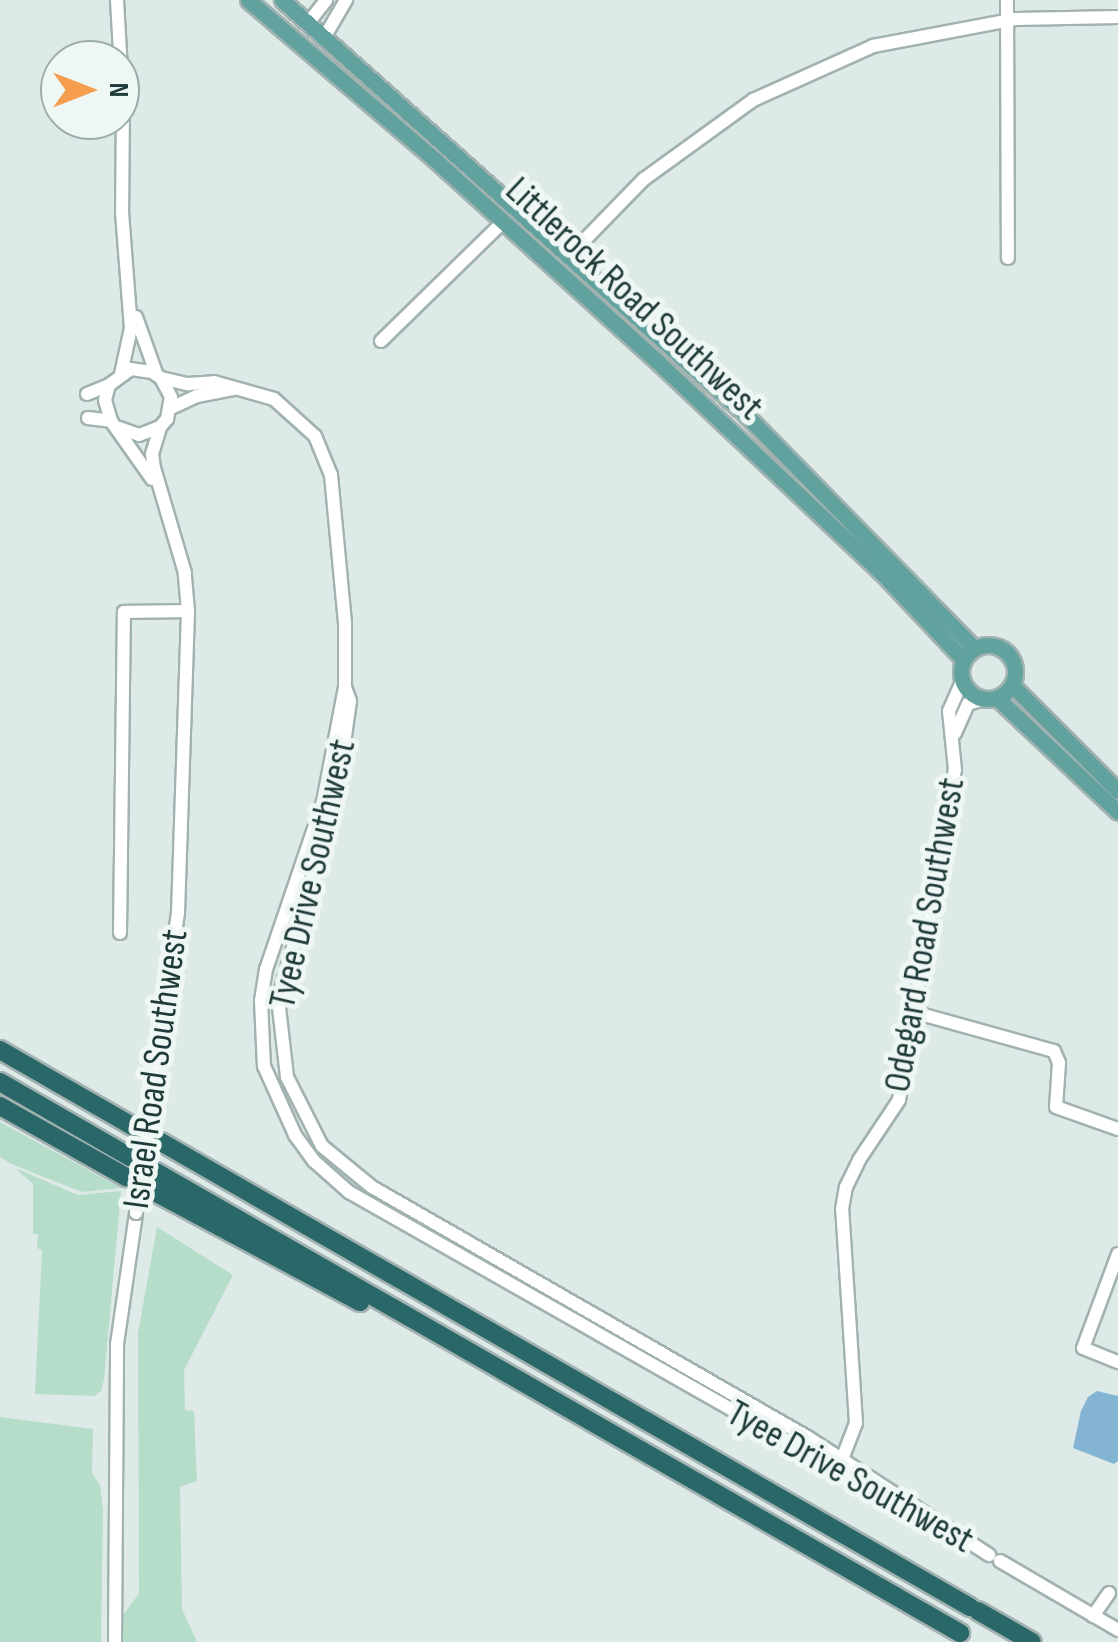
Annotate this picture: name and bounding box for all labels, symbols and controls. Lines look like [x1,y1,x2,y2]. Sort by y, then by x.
north arrow [40,40,140,140]
text: N [102,83,135,97]
street label: Littlerock Road Southwest [496,168,772,430]
street label: Tyee Drive Southwest [260,735,366,1013]
street label: Odegard Road Southwest [875,774,975,1096]
street label: Israel Road Southwest [114,926,198,1212]
street label: Tyee Drive Southwest [719,1390,981,1564]

